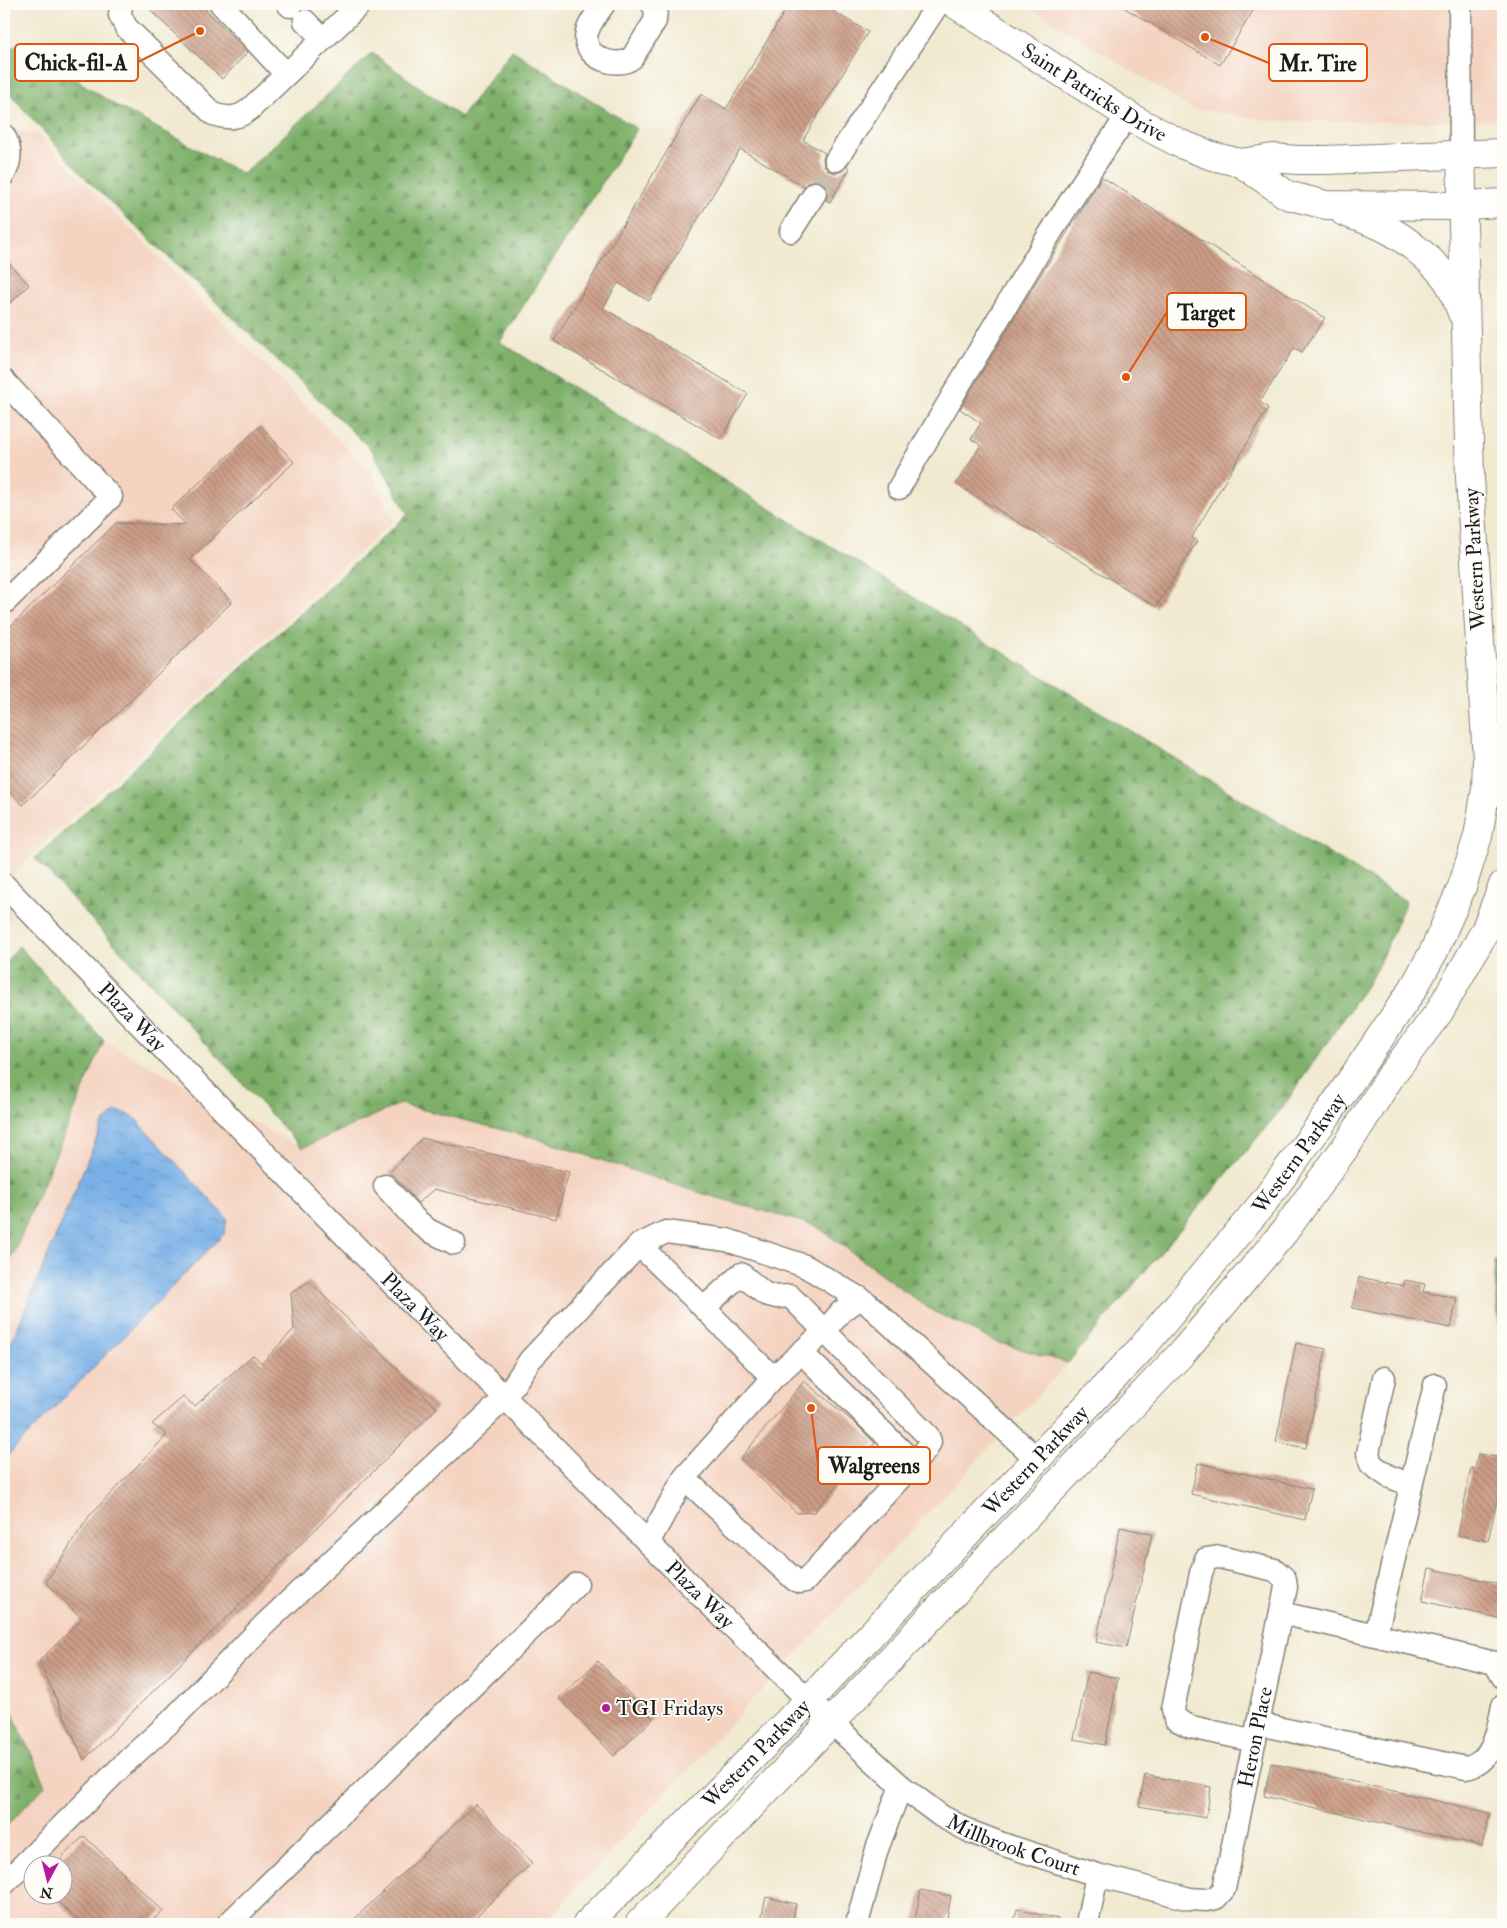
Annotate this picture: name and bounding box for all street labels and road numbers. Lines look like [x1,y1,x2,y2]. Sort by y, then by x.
street label: Saint Patricks Drive [1016,37,1172,148]
street label: Western Parkway [1458,486,1492,632]
street label: Plaza Way [92,976,173,1058]
street label: Western Parkway [1246,1087,1352,1220]
street label: Plaza Way [375,1266,456,1348]
street label: Western Parkway [976,1399,1095,1522]
street label: Plaza Way [660,1554,741,1635]
street label: Heron Place [1232,1684,1279,1790]
street label: Western Parkway [695,1693,816,1814]
street label: Millbrook Court [942,1808,1084,1882]

